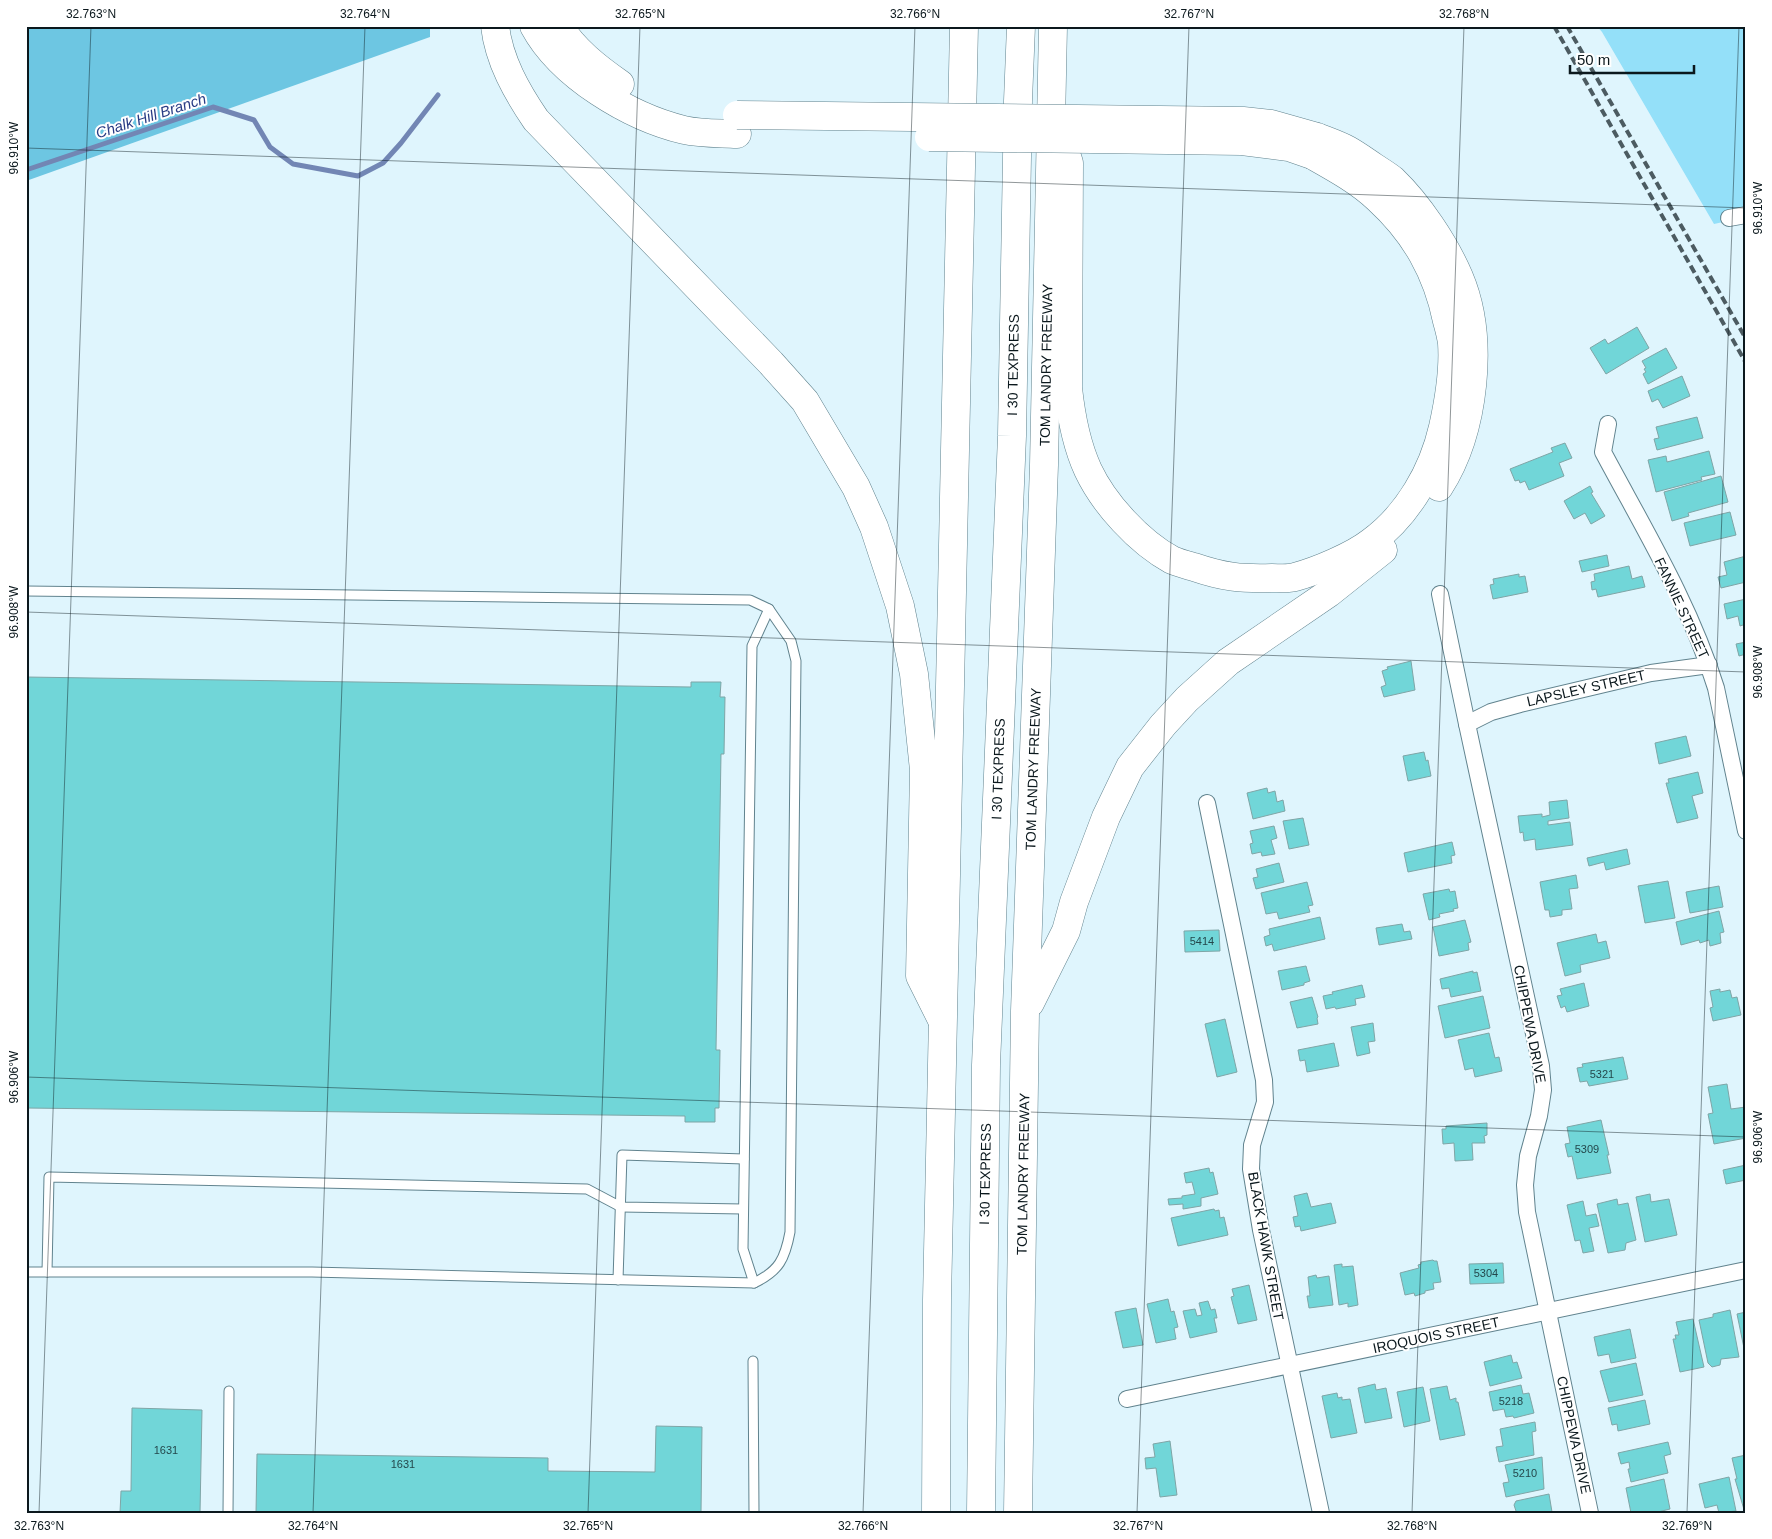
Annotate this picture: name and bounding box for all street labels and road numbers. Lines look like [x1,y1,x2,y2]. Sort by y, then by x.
street label: TOM LANDRY FREEWAY [1037,283,1055,446]
street label: I 30 TEXPRESS [1004,314,1022,416]
street label: FANNIE STREET [1652,555,1713,661]
street label: LAPSLEY STREET [1525,666,1647,709]
street label: TOM LANDRY FREEWAY [1022,687,1044,851]
street label: I 30 TEXPRESS [988,718,1008,820]
street label: CHIPPEWA DRIVE [1511,964,1549,1084]
street label: TOM LANDRY FREEWAY [1014,1092,1032,1255]
street label: I 30 TEXPRESS [976,1123,994,1225]
street label: BLACK HAWK STREET [1245,1171,1287,1322]
street label: IROQUOIS STREET [1371,1314,1501,1356]
street label: CHIPPEWA DRIVE [1554,1375,1594,1495]

